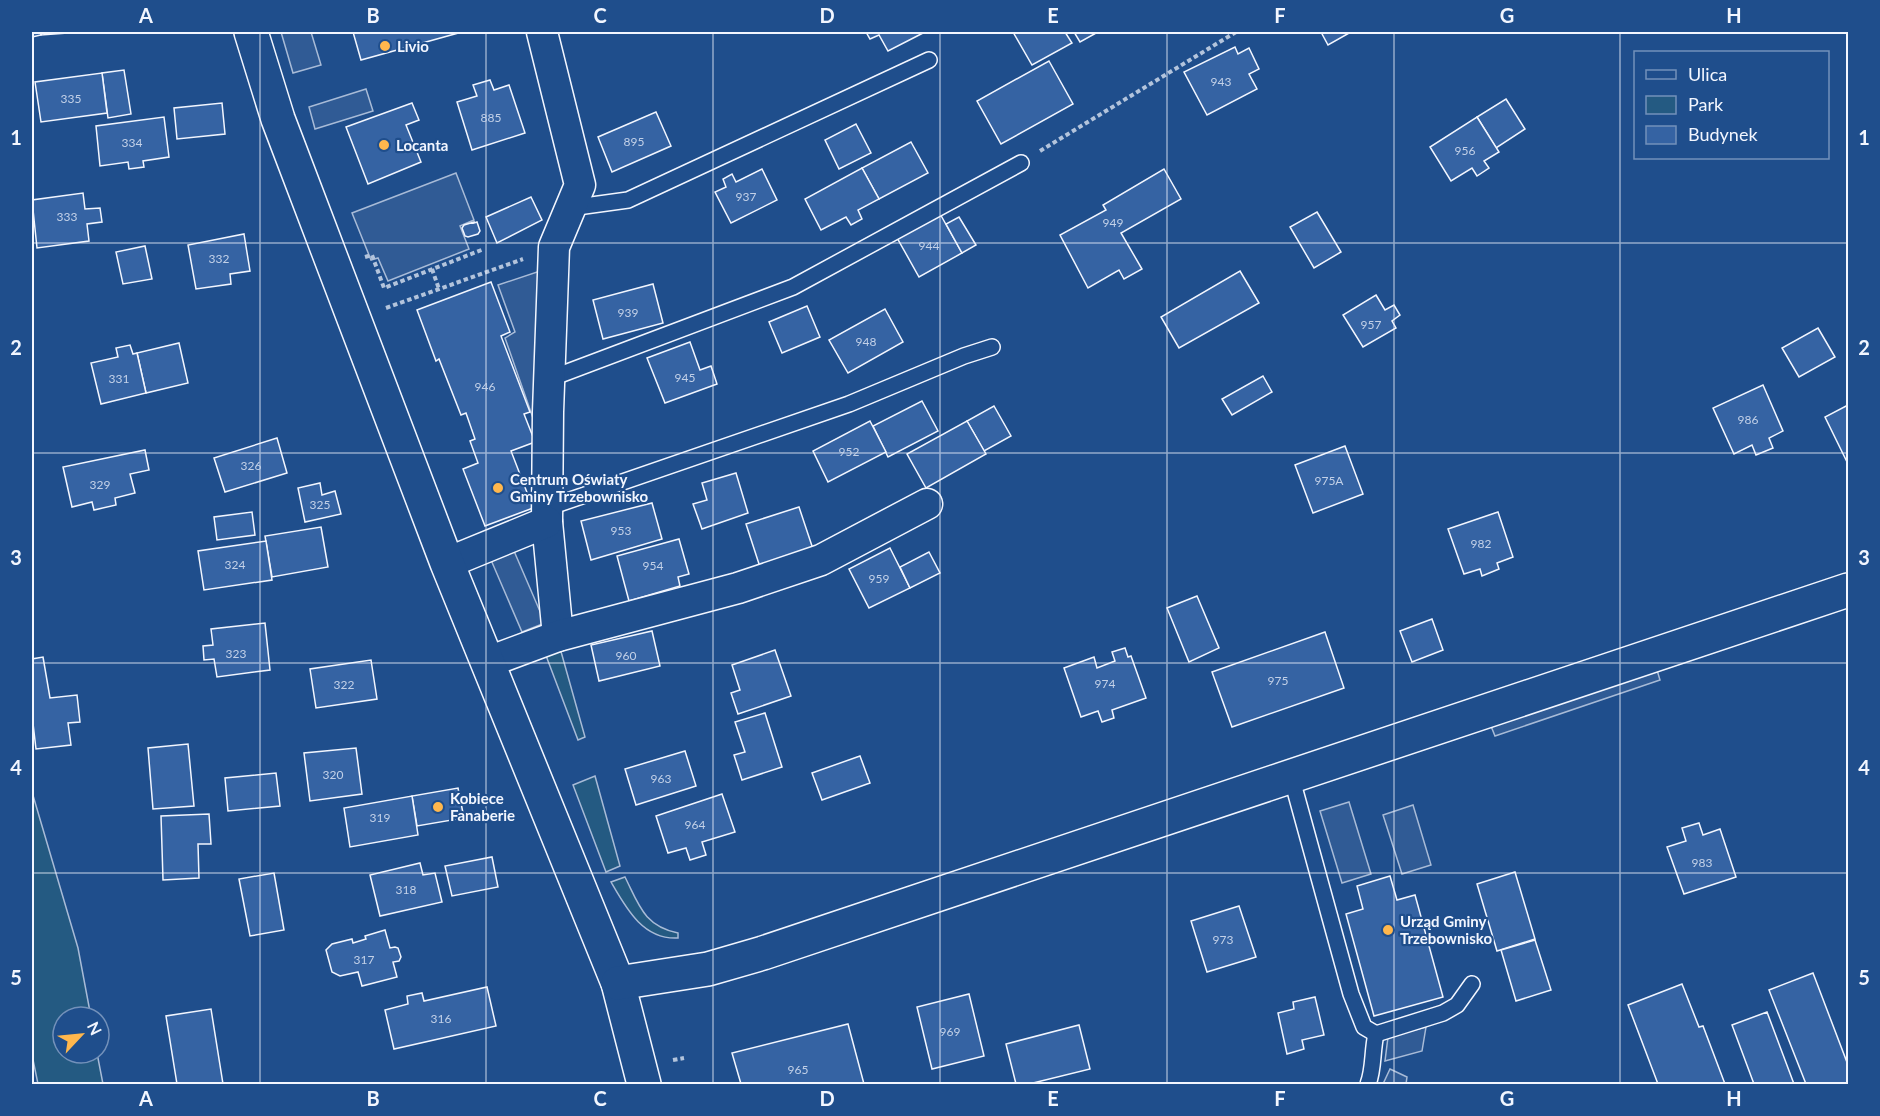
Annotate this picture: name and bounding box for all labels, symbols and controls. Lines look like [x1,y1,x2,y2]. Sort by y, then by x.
text: A [138,3,153,27]
text: B [366,3,380,27]
text: C [593,3,607,27]
text: D [819,3,835,27]
text: E [1047,3,1059,27]
text: F [1274,3,1286,27]
text: G [1500,3,1514,27]
text: H [1726,3,1742,27]
place label: Livio [397,37,429,55]
marker: Livio [378,39,392,53]
legend [1634,51,1829,159]
text: Ulica [1688,63,1727,85]
house number: 943 [1211,74,1231,89]
house number: 335 [61,91,81,106]
text: Park [1688,93,1724,115]
house number: 885 [481,110,501,125]
text: Budynek [1688,123,1758,145]
text: 1 [10,125,22,149]
text: 1 [1858,125,1870,149]
house number: 895 [624,134,644,149]
house number: 334 [122,135,142,150]
place label: Locanta [396,136,448,154]
marker: Locanta [377,138,391,152]
house number: 956 [1455,143,1475,158]
house number: 937 [736,189,756,204]
house number: 333 [57,209,77,224]
house number: 949 [1103,215,1123,230]
house number: 944 [919,238,939,253]
house number: 332 [209,251,229,266]
house number: 939 [618,305,638,320]
house number: 957 [1361,317,1381,332]
house number: 948 [856,334,876,349]
text: 2 [10,335,22,359]
text: 2 [1858,335,1870,359]
house number: 945 [675,370,695,385]
house number: 331 [109,371,129,386]
house number: 946 [475,379,495,394]
house number: 986 [1738,412,1758,427]
house number: 952 [839,444,859,459]
house number: 326 [241,458,261,473]
place label: Centrum Oświaty Gminy Trzebownisko [510,470,649,505]
house number: 975A [1314,473,1344,488]
house number: 329 [90,477,110,492]
marker: Centrum Oświaty Gminy Trzebownisko [491,481,505,495]
house number: 325 [310,497,330,512]
house number: 953 [611,523,631,538]
house number: 982 [1471,536,1491,551]
text: 3 [10,545,22,569]
text: 3 [1858,545,1870,569]
house number: 324 [225,557,245,572]
house number: 954 [643,558,663,573]
house number: 959 [869,571,889,586]
house number: 323 [226,646,246,661]
house number: 960 [616,648,636,663]
house number: 975 [1268,673,1288,688]
house number: 974 [1095,676,1115,691]
house number: 322 [334,677,354,692]
text: 4 [10,755,22,779]
text: 4 [1858,755,1870,779]
house number: 320 [323,767,343,782]
house number: 963 [651,771,671,786]
place label: Kobiece Fanaberie [450,789,515,824]
marker: Kobiece Fanaberie [431,800,445,814]
house number: 319 [370,810,390,825]
house number: 964 [685,817,705,832]
house number: 983 [1692,855,1712,870]
house number: 318 [396,882,416,897]
place label: Urząd Gminy Trzebownisko [1400,912,1492,947]
marker: Urząd Gminy Trzebownisko [1381,923,1395,937]
house number: 973 [1213,932,1233,947]
house number: 317 [354,952,374,967]
text: 5 [10,965,22,989]
text: 5 [1858,965,1870,989]
north arrow [51,1005,111,1065]
house number: 316 [431,1011,451,1026]
text: N [84,1019,106,1038]
house number: 969 [940,1024,960,1039]
house number: 965 [788,1062,808,1077]
text: A [138,1086,153,1110]
text: B [366,1086,380,1110]
text: C [593,1086,607,1110]
text: D [819,1086,835,1110]
text: E [1047,1086,1059,1110]
text: F [1274,1086,1286,1110]
text: G [1500,1086,1514,1110]
text: H [1726,1086,1742,1110]

